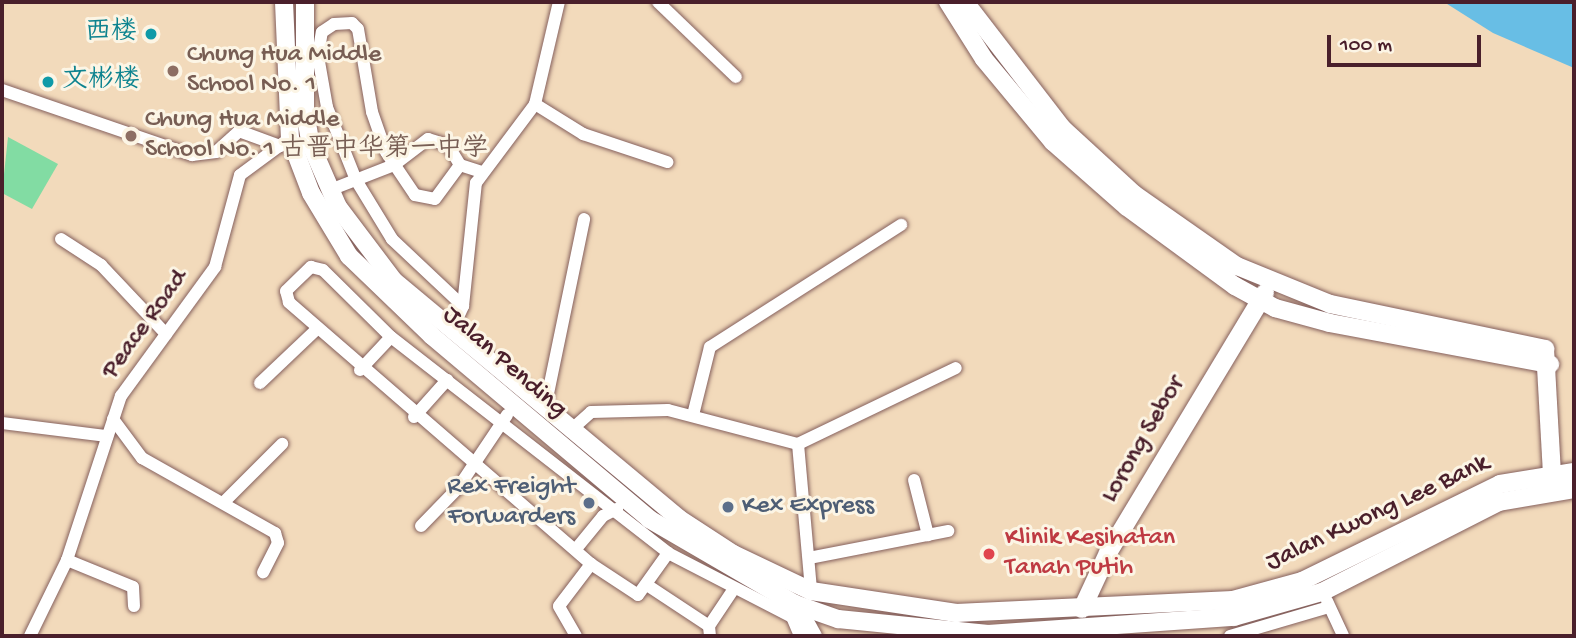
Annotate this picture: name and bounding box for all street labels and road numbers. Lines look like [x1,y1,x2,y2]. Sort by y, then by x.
street label: Peace Road [96,264,196,386]
street label: Jalan Pending [435,300,573,426]
street label: Lorong Sebor [1095,371,1193,509]
street label: Jalan Kwong Lee Bank [1262,449,1494,579]

